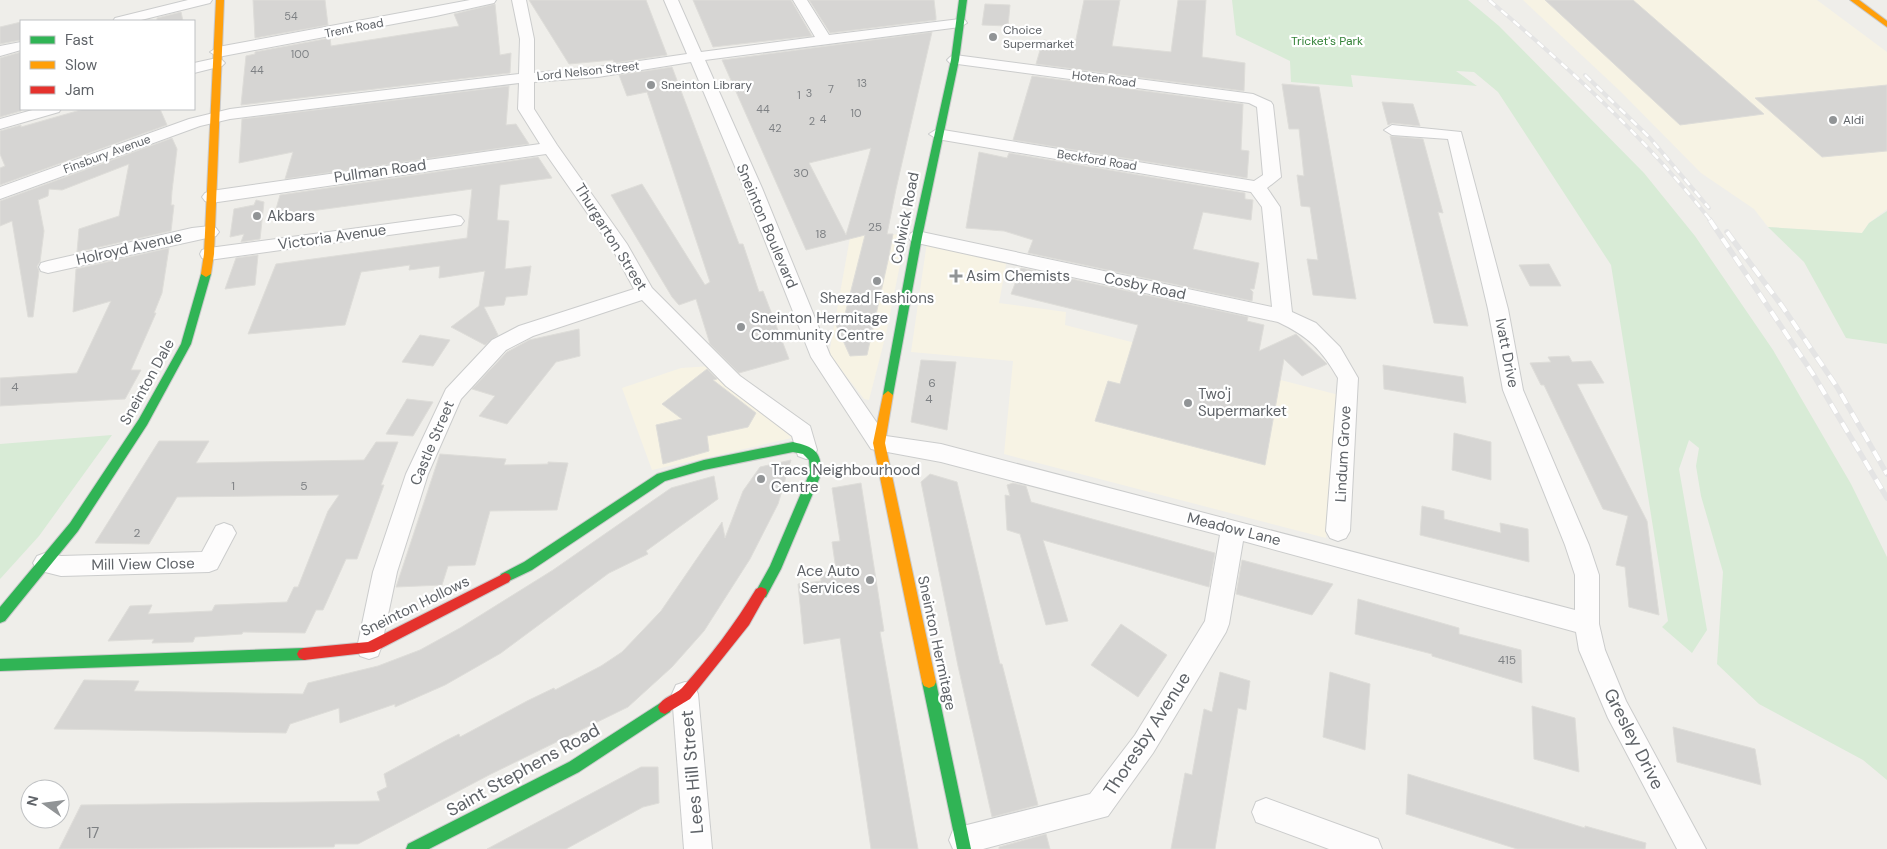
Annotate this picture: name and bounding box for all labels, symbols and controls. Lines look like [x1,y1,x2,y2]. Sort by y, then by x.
house number: 54 [284,9,298,23]
street label: Trent Road [323,14,385,42]
legend [20,20,195,110]
place label: Choice Supermarket [1003,22,1074,52]
text: Fast [65,30,94,50]
marker: Choice Supermarket [987,31,999,43]
park label: Tricket's Park [1291,33,1363,49]
house number: 100 [291,47,309,61]
text: Slow [65,55,98,75]
street label: Lord Nelson Street [536,58,640,84]
house number: 44 [250,63,264,77]
street label: Hoten Road [1071,67,1137,91]
house number: 13 [857,76,867,90]
place label: Sneinton Library [661,77,752,93]
marker: Sneinton Library [645,79,657,91]
text: Jam [65,80,94,100]
house number: 7 [828,82,834,96]
house number: 3 [806,86,812,100]
house number: 1 [797,88,801,102]
house number: 44 [756,102,770,116]
house number: 10 [851,106,861,120]
house number: 4 [820,112,827,126]
place label: Aldi [1843,112,1864,128]
house number: 2 [809,114,815,128]
marker: Aldi [1827,114,1839,126]
house number: 42 [768,121,782,135]
street label: Finsbury Avenue [61,131,153,177]
street label: Beckford Road [1056,146,1138,174]
street label: Pullman Road [333,155,427,187]
street label: Sneinton Boulevard [732,161,802,291]
house number: 30 [793,165,809,181]
street label: Colwick Road [886,170,924,266]
street label: Thurgarton Street [570,180,652,294]
place label: Akbars [267,206,315,226]
marker: Akbars [251,210,263,222]
house number: 25 [868,219,882,235]
street label: Victoria Avenue [277,220,387,254]
street label: Holroyd Avenue [74,226,184,270]
house number: 18 [815,226,827,242]
place label: Asim Chemists [966,266,1070,286]
street label: Cosby Road [1102,268,1188,304]
marker: Asim Chemists [950,270,962,282]
marker: Shezad Fashions [871,275,883,287]
place label: Shezad Fashions [820,288,934,308]
place label: Sneinton Hermitage Community Centre [751,308,888,345]
street label: Ivatt Drive [1490,317,1524,389]
marker: Sneinton Hermitage Community Centre [735,321,747,333]
street label: Sneinton Dale [115,335,179,429]
house number: 6 [928,375,936,391]
house number: 4 [11,379,19,395]
place label: Two'j Supermarket [1198,384,1287,421]
house number: 4 [925,391,933,407]
street label: Castle Street [405,397,459,489]
marker: Two'j Supermarket [1182,397,1194,409]
street label: Lindum Grove [1330,405,1356,503]
place label: Tracs Neighbourhood Centre [771,460,920,497]
marker: Tracs Neighbourhood Centre [755,473,767,485]
house number: 1 [231,478,235,494]
house number: 5 [300,478,308,494]
street label: Meadow Lane [1185,508,1283,550]
house number: 2 [134,525,141,541]
street label: Mill View Close [91,553,195,575]
place label: Ace Auto Services [796,561,860,598]
street label: Sneinton Hollows [357,571,473,641]
marker: Ace Auto Services [864,574,876,586]
street label: Sneinton Hermitage [913,574,961,712]
house number: 415 [1498,652,1516,668]
street label: Thoresby Avenue [1098,667,1196,801]
street label: Gresley Drive [1598,684,1670,794]
street label: Lees Hill Street [675,709,709,835]
street label: Saint Stephens Road [442,718,604,822]
north arrow [20,779,70,829]
text: N [22,794,42,808]
house number: 17 [87,823,99,843]

